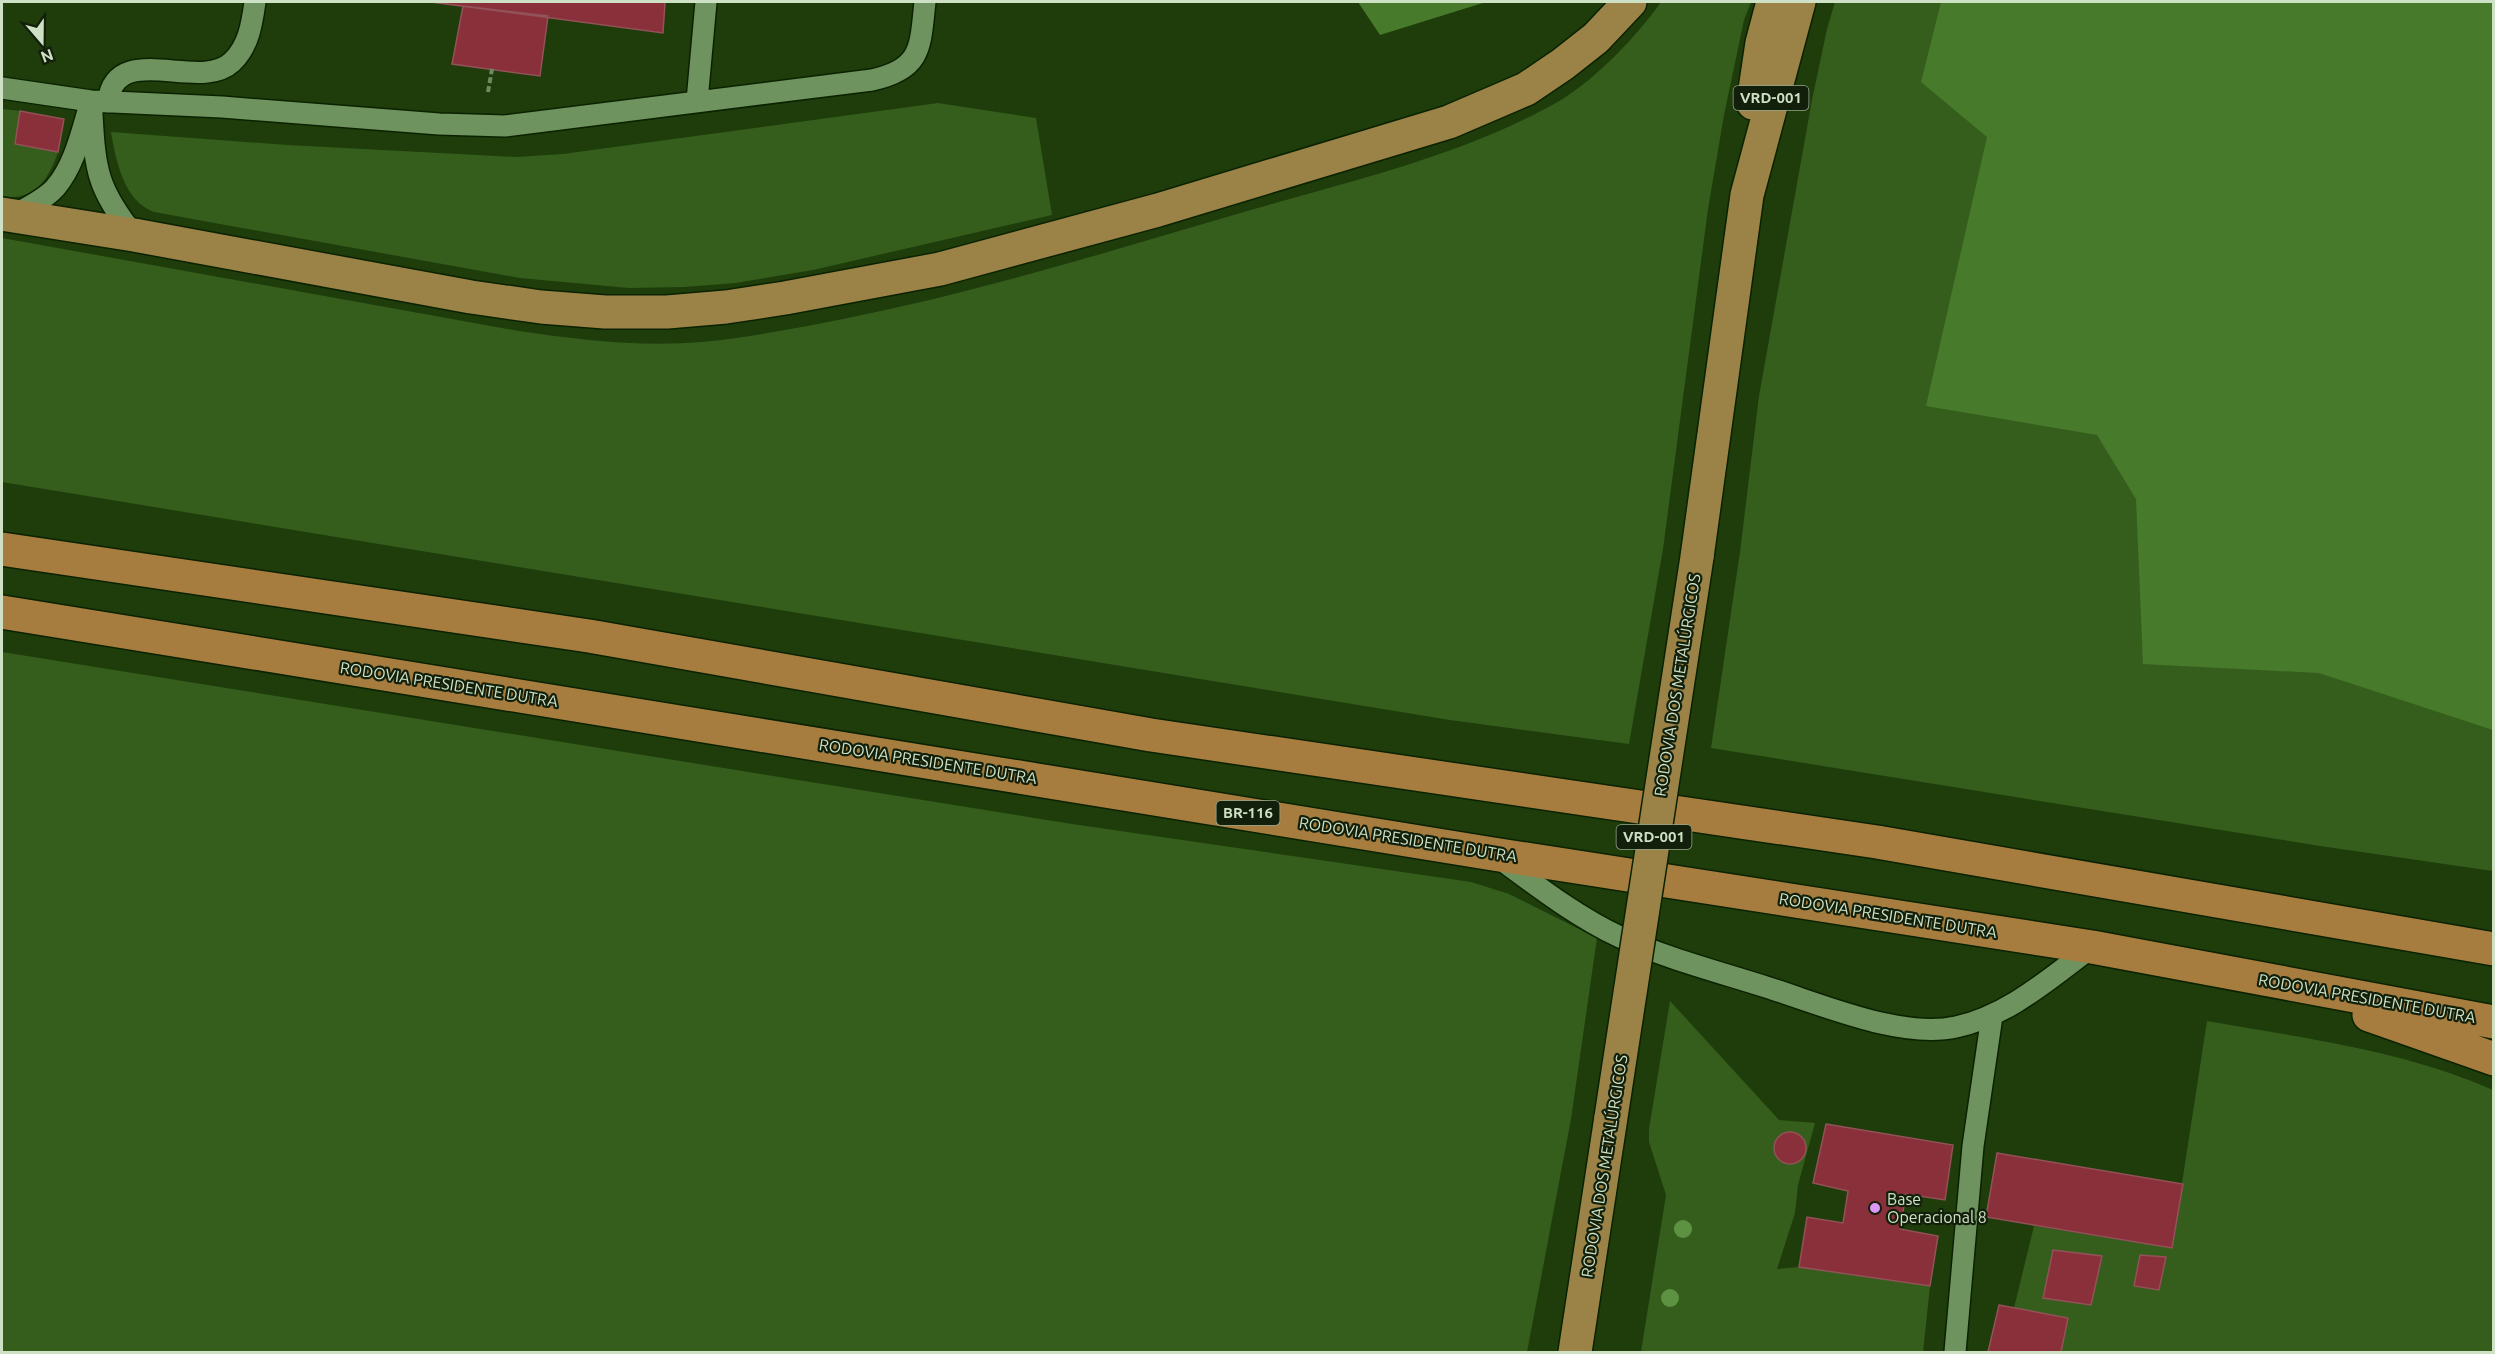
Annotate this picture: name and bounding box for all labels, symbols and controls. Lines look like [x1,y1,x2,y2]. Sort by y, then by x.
north arrow [12,12,72,72]
text: N [38,46,56,67]
road number: VRD-001 [1734,86,1808,110]
street label: RODOVIA DOS METALÚRGICOS [1649,572,1704,798]
street label: RODOVIA PRESIDENTE DUTRA [339,658,560,710]
street label: RODOVIA PRESIDENTE DUTRA [818,735,1039,787]
road number: BR-116 [1216,801,1280,825]
street label: RODOVIA PRESIDENTE DUTRA [1298,813,1519,865]
road number: VRD-001 [1616,825,1692,849]
street label: RODOVIA PRESIDENTE DUTRA [1778,889,1999,941]
street label: RODOVIA PRESIDENTE DUTRA [2257,970,2478,1026]
street label: RODOVIA DOS METALÚRGICOS [1576,1053,1631,1279]
place label: Base Operacional 8 [1887,1190,1987,1226]
marker: Base Operacional 8 [1868,1201,1882,1215]

